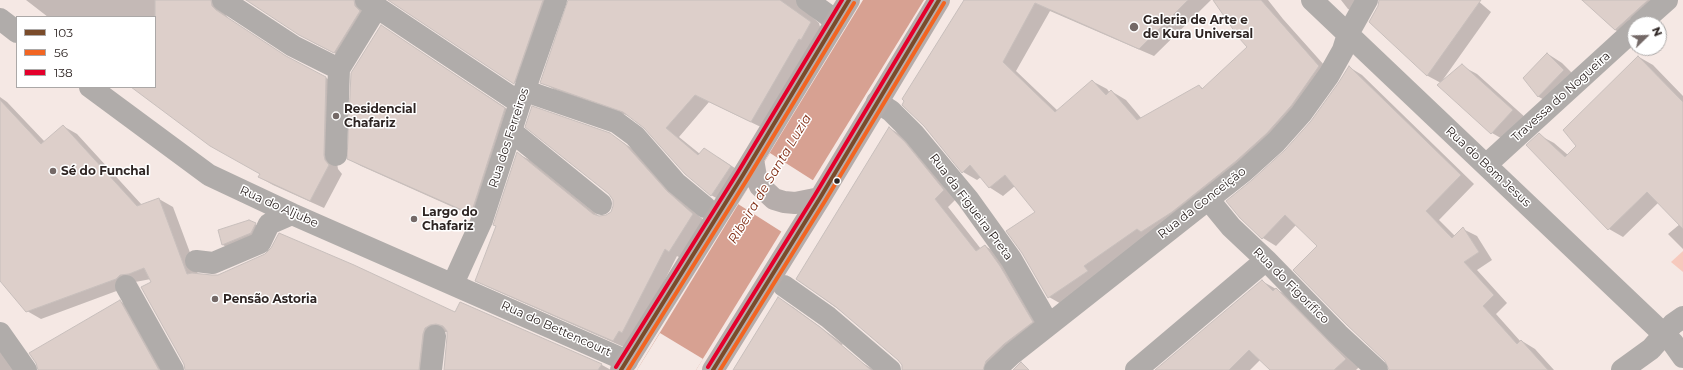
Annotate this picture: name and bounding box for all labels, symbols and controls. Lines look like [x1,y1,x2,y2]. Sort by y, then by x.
place label: Galeria de Arte e de Kura Universal [1143,13,1253,41]
legend [16,16,156,88]
north arrow [1627,16,1667,56]
marker: Galeria de Arte e de Kura Universal [1128,21,1140,33]
text: 103 [54,25,73,40]
text: N [1649,25,1665,39]
text: 56 [54,45,68,60]
street label: Travessa do Nogueira [1509,49,1613,145]
text: 138 [54,65,73,80]
street label: Rua dos Ferreiros [486,86,532,190]
place label: Residencial Chafariz [344,102,416,130]
marker: Residencial Chafariz [331,111,341,121]
water label: Ribeira de Santa Luzia [725,111,815,247]
street label: Rua do Bom Jesus [1442,124,1534,210]
street label: Rua da Figueira Preta [926,151,1016,263]
place label: Sé do Funchal [61,164,150,178]
street label: Rua da Conceição [1155,164,1249,242]
marker: Sé do Funchal [48,166,58,176]
unlabelled marker [832,176,842,186]
street label: Rua do Aljube [238,183,320,231]
place label: Largo do Chafariz [422,205,478,233]
marker: Largo do Chafariz [409,214,419,224]
street label: Rua do Figorífico [1250,245,1332,327]
place label: Pensão Astoria [223,292,317,306]
marker: Pensão Astoria [210,294,220,304]
street label: Rua do Bettencourt [499,298,613,360]

